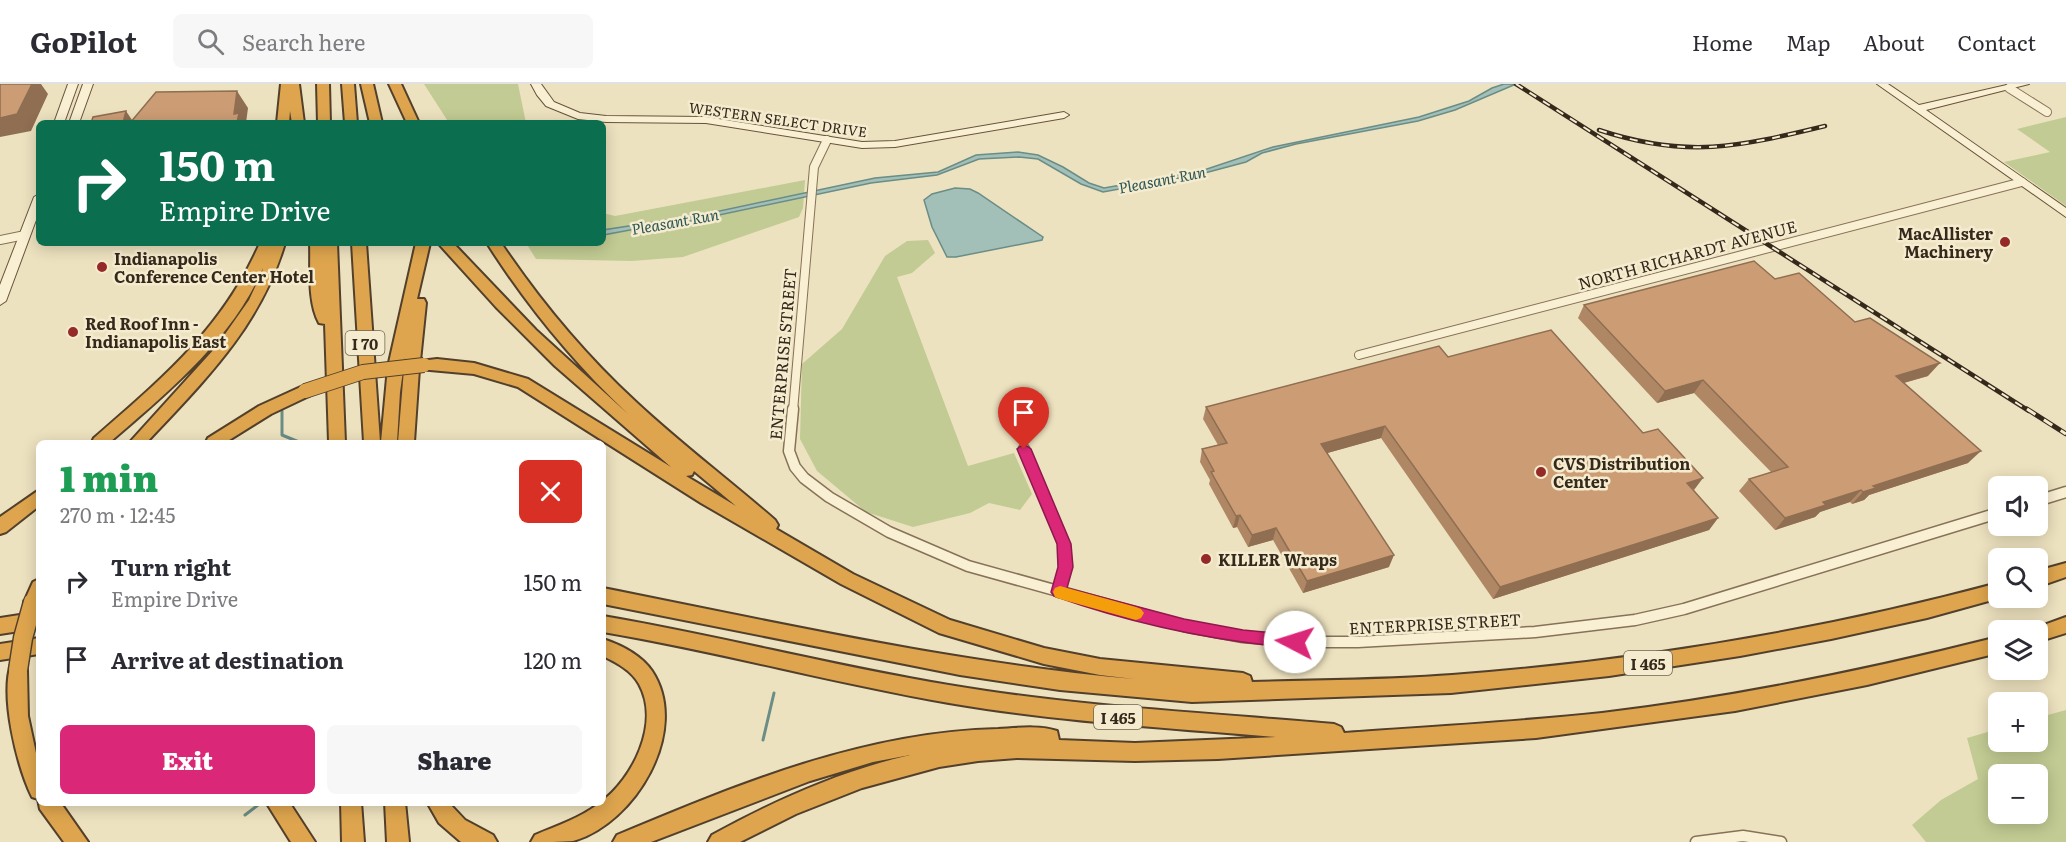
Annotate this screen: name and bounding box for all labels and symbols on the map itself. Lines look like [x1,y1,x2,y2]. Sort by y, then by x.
street label: WESTERN SELECT DRIVE [688,97,868,141]
water label: Pleasant Run [1116,159,1208,199]
water label: Pleasant Run [629,202,721,240]
street label: NORTH RICHARDT AVENUE [1575,213,1799,295]
place label: MacAllister Machinery [1898,221,1993,263]
marker: MacAllister Machinery [1998,235,2012,249]
place label: Indianapolis Conference Center Hotel [114,246,314,288]
marker: Indianapolis Conference Center Hotel [95,260,109,274]
street label: ENTERPRISE STREET [763,267,801,441]
place label: Red Roof Inn - Indianapolis East [85,311,226,353]
marker: Red Roof Inn - Indianapolis East [66,325,80,339]
road number: I 70 [346,331,385,355]
pin [998,387,1049,449]
place label: CVS Distribution Center [1553,451,1690,493]
marker: CVS Distribution Center [1534,465,1548,479]
place label: KILLER Wraps [1218,547,1337,571]
marker: KILLER Wraps [1199,552,1213,566]
street label: ENTERPRISE STREET [1348,606,1522,639]
position arrow [1263,610,1327,674]
road number: I 465 [1624,651,1672,675]
road number: I 465 [1094,705,1142,729]

